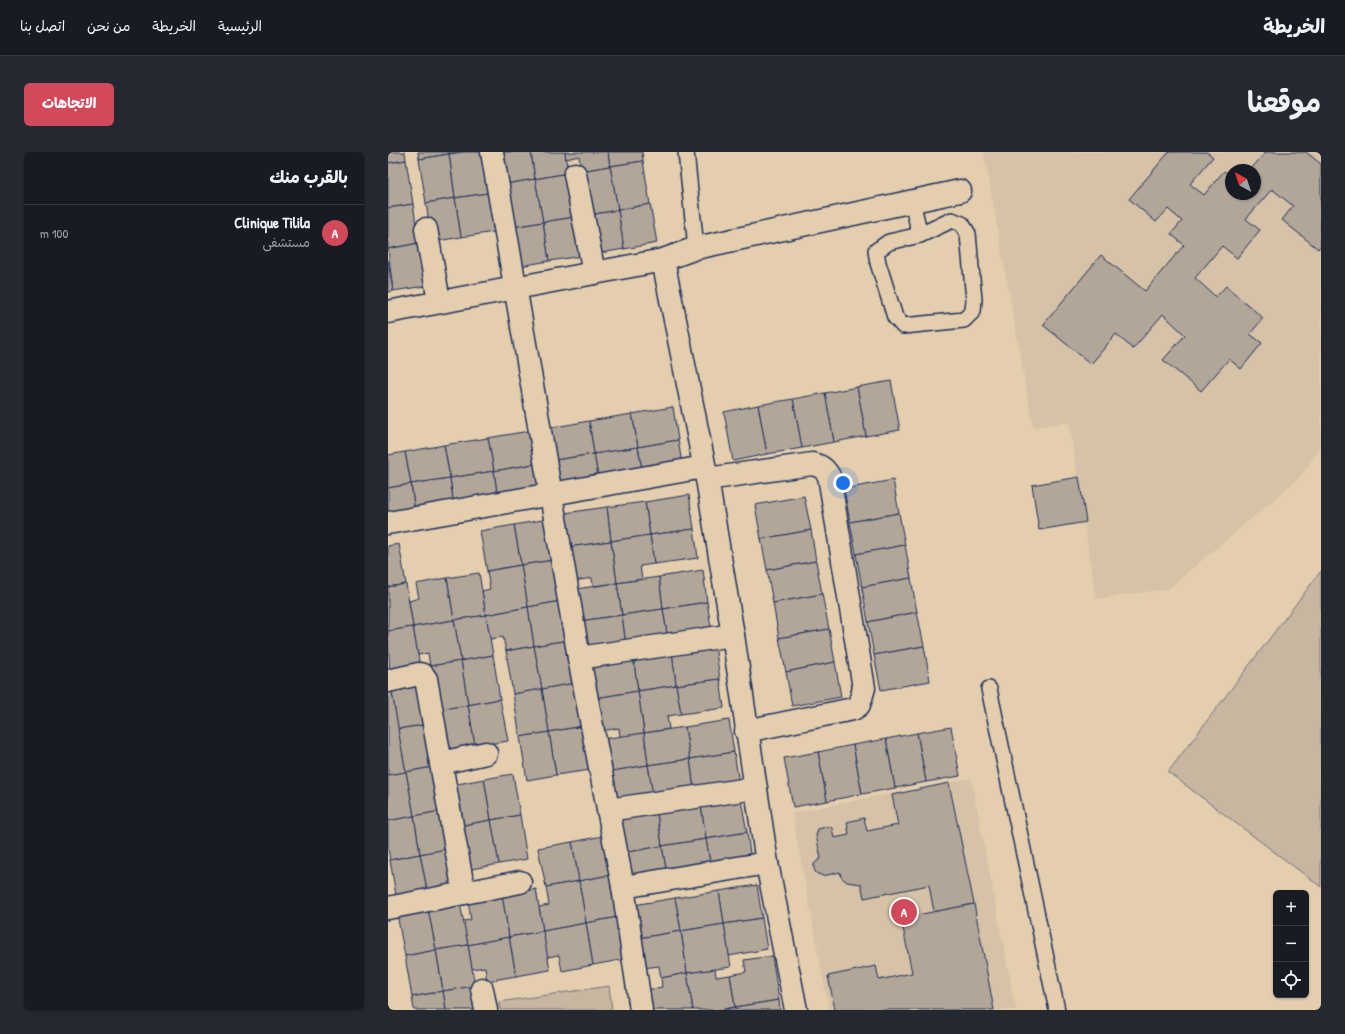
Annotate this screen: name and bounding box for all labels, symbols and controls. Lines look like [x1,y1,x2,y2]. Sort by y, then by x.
text: الخريطة [1263,13,1325,39]
text: اتصل بنا [20,16,65,35]
text: من نحن [87,16,130,35]
text: الخريطة [152,16,196,35]
text: الرئيسية [218,16,262,35]
button: الاتجاهات [24,83,114,126]
text: موقعنا [1247,83,1321,121]
north arrow [1225,164,1261,200]
text: بالقرب منك [270,165,348,188]
text: Clinique Tilila [234,212,310,233]
text: 100 m [40,224,68,242]
text: A [332,224,338,242]
text: مستشفى [262,233,310,251]
your location [833,473,853,493]
map controls [1273,890,1309,998]
button: + [1273,890,1309,926]
pin: A [891,897,917,927]
button: − [1273,926,1309,962]
button: locate [1273,962,1309,998]

